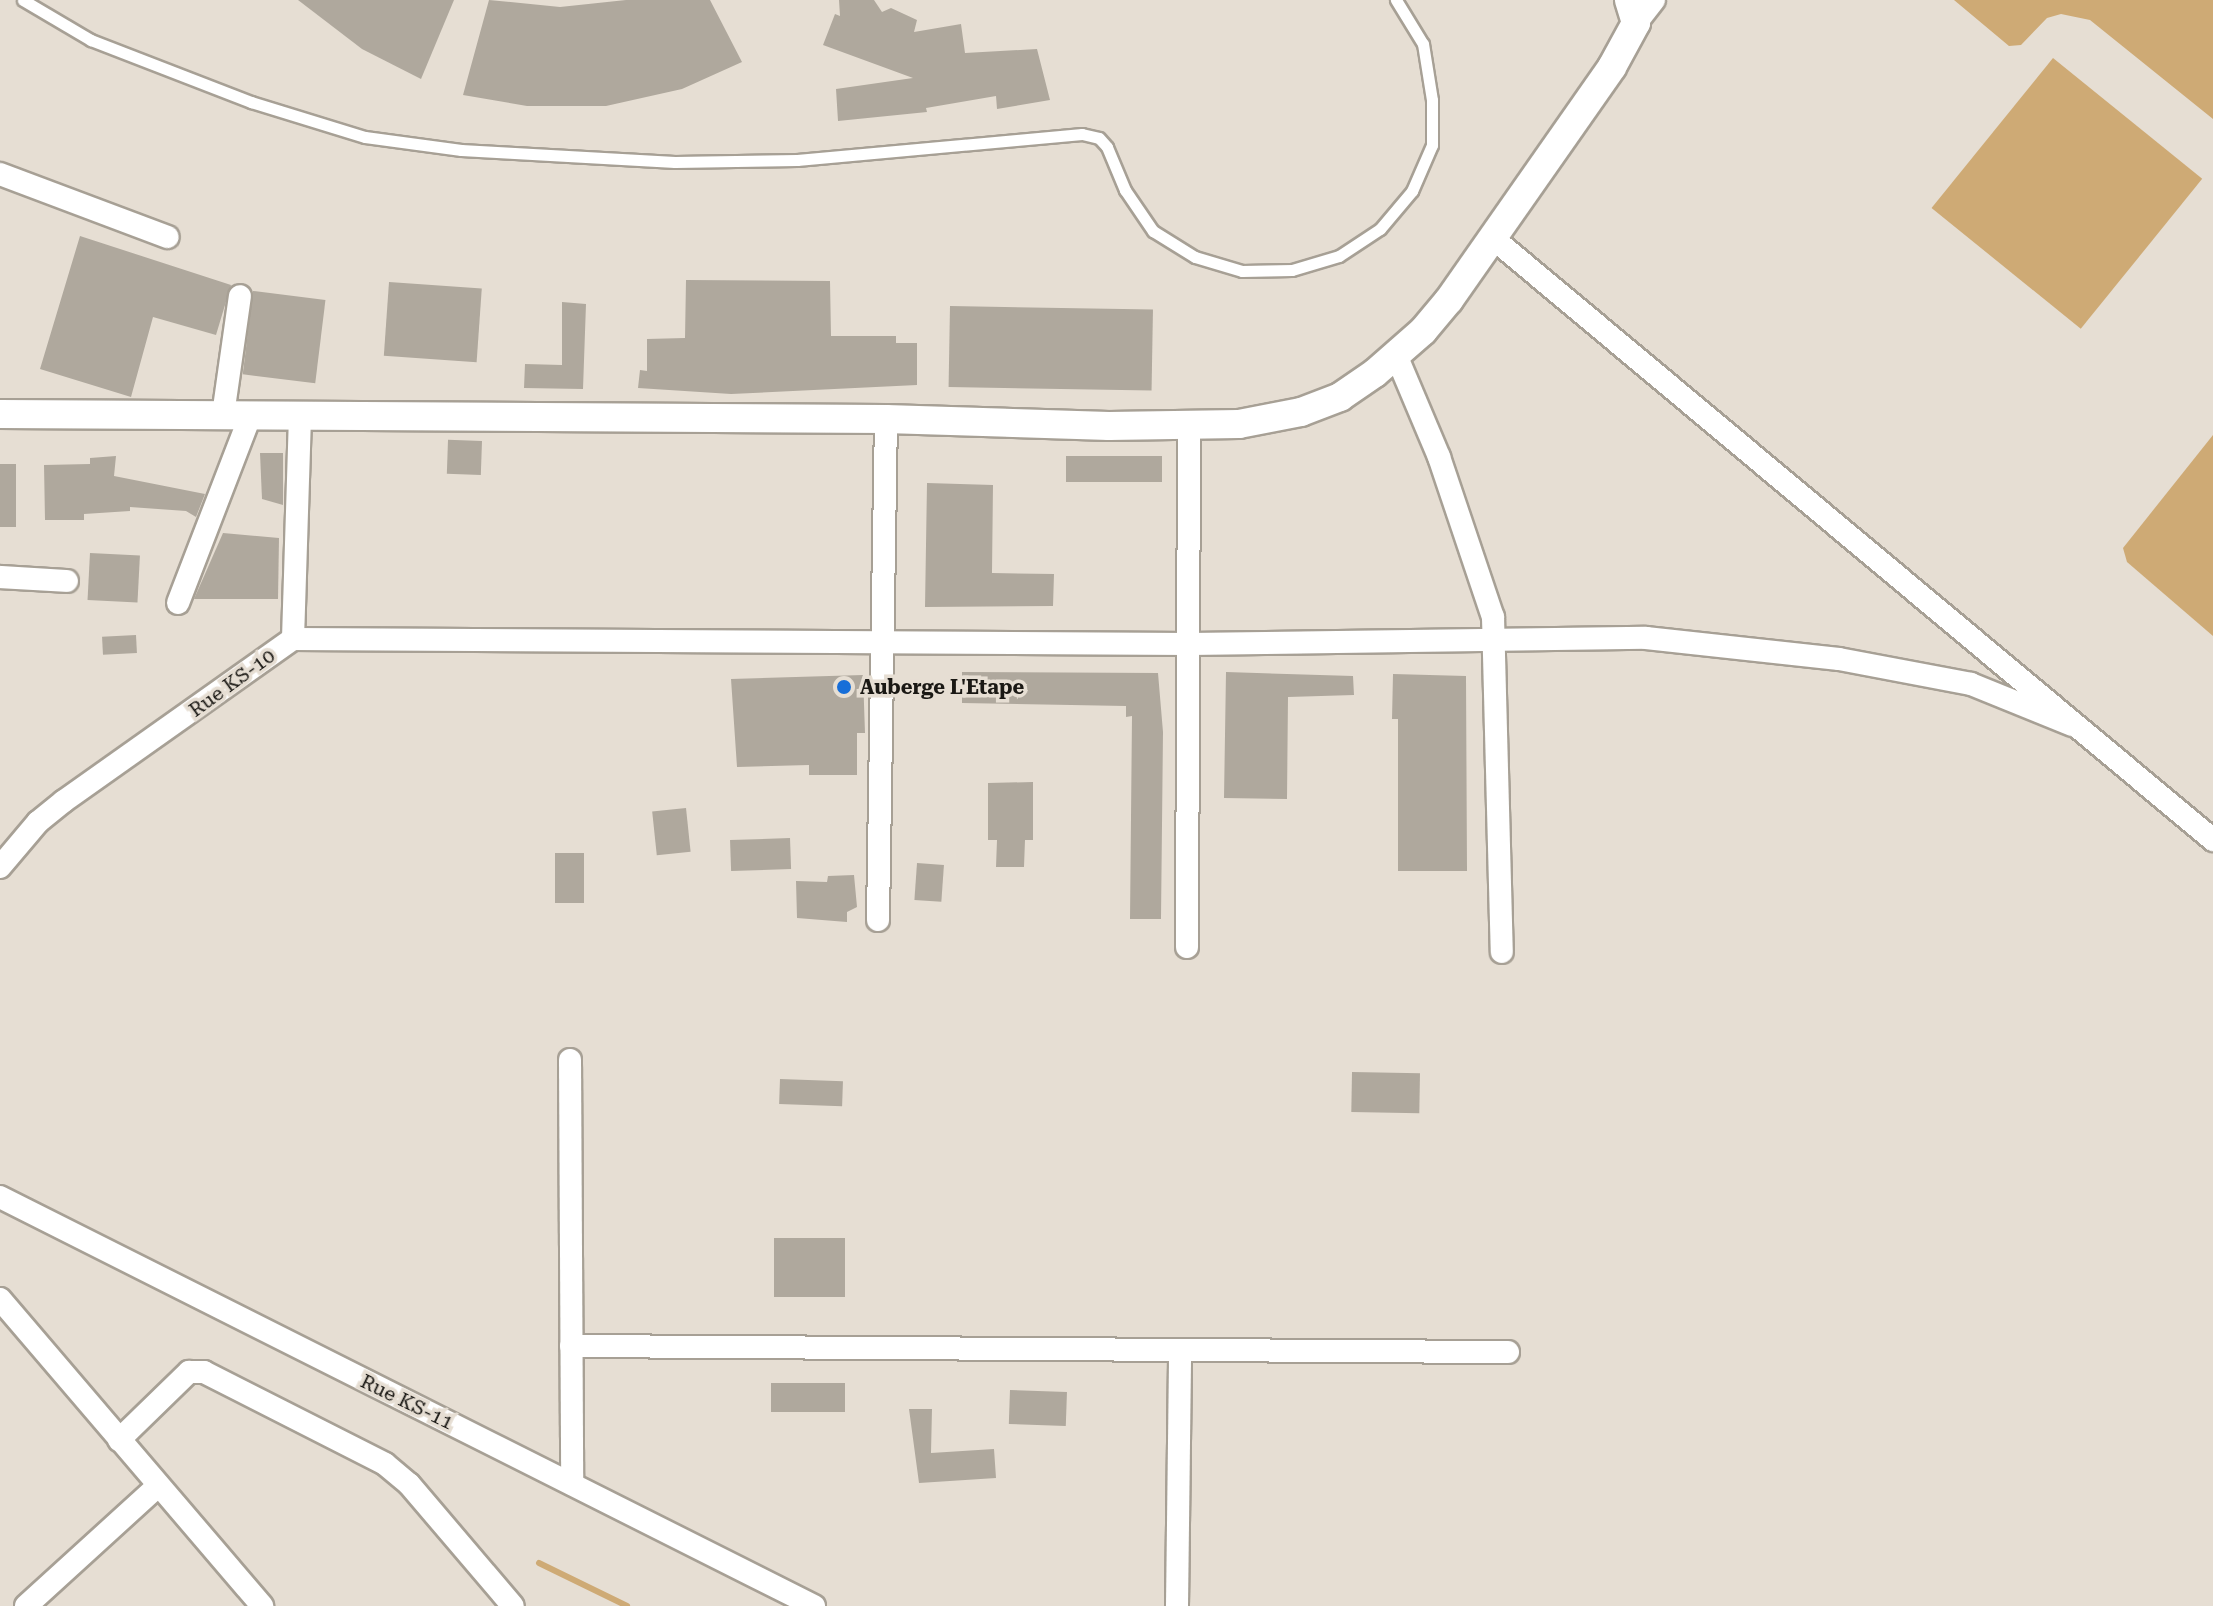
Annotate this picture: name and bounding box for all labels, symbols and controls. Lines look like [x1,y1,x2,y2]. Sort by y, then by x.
street label: Rue KS-10 [184,644,280,722]
place label: Auberge L'Etape [860,675,1024,699]
marker: Auberge L'Etape [835,678,853,696]
street label: Rue KS-11 [357,1369,457,1435]

